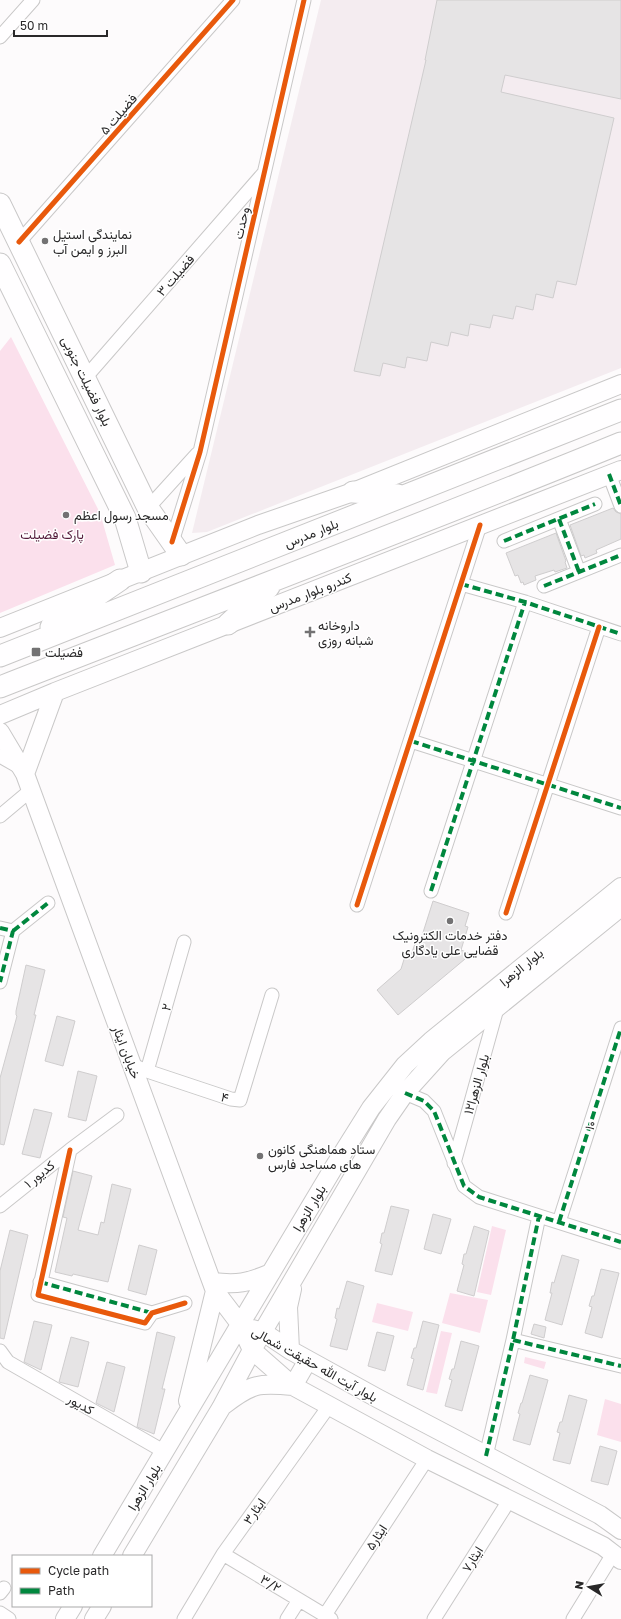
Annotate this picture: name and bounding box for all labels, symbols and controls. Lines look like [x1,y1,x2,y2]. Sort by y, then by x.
scale bar [14,12,107,38]
text: 50 m [20,18,48,33]
street label: فضیلت ۵ [96,90,140,138]
street label: وحدت [230,205,254,241]
place label: نمایندگی استيل البرز و ایمن آب [53,226,132,258]
marker: نمایندگی استيل البرز و ایمن آب [40,236,50,246]
street label: فضیلت ۳ [153,251,197,299]
street label: بلوار فضیلت جنوبی [57,333,116,429]
place label: مسجد رسول اعظم [74,507,169,524]
marker: مسجد رسول اعظم [61,510,71,520]
street label: بلوار مدرس [282,515,341,552]
park label: پارک فضیلت [20,526,84,544]
street label: کندرو بلوار مدرس [266,569,354,616]
place label: داروخانه شبانه روزی [318,617,374,649]
marker: داروخانه شبانه روزی [305,627,315,637]
place label: فضیلت [45,644,83,660]
marker: فضیلت [30,646,42,658]
marker: دفتر خدمات الکترونیک قضایی علی یادگاری [445,916,455,926]
place label: دفتر خدمات الکترونیک قضایی علی یادگاری [392,927,508,959]
street label: بلوار الزهرا [496,945,547,990]
street label: ۲ [157,1001,175,1012]
street label: خیابان ایثار [108,1022,145,1082]
street label: بلوار الزهرا۱۲ [460,1052,493,1116]
street label: ۴ [219,1088,231,1106]
street label: ۱۰ [581,1118,599,1132]
place label: ستاد هماهنگی کانون های مساجد فارس [268,1141,375,1173]
marker: ستاد هماهنگی کانون های مساجد فارس [255,1151,265,1161]
street label: کدیور ۱ [20,1157,58,1192]
street label: بلوار الزهرا [289,1182,330,1235]
street label: بلوار آیت الله حقیقت شمالی [249,1323,381,1406]
street label: کدیور [64,1390,97,1419]
street label: بلوار الزهرا [124,1461,165,1514]
street label: ایثار۳ [239,1495,270,1528]
street label: ایثار۵ [362,1521,391,1553]
street label: ایثار۷ [458,1543,487,1575]
legend [12,1555,152,1607]
text: Cycle path [48,1563,109,1578]
north arrow [569,1567,609,1607]
street label: ۳/۲ [258,1571,285,1596]
text: N [572,1580,586,1590]
text: Path [48,1583,75,1598]

